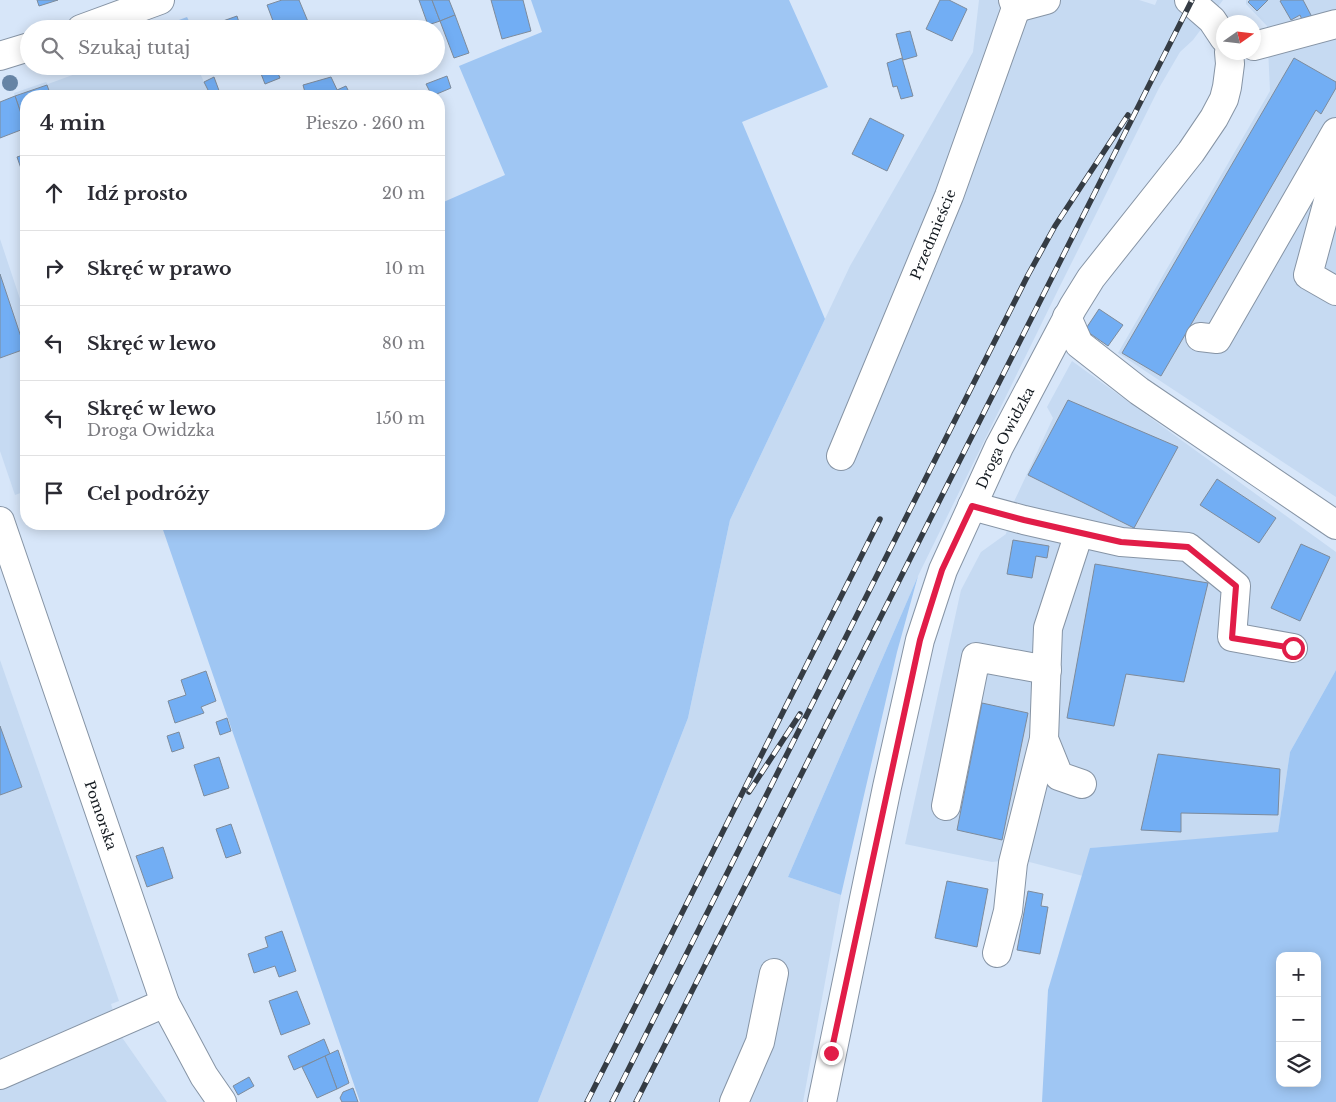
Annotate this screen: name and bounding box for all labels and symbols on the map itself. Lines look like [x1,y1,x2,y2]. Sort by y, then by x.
north arrow [1216,15,1261,60]
street label: Przedmieście [906,187,960,282]
street label: Droga Owidzka [972,384,1038,492]
route start [1282,637,1305,660]
street label: Pomorska [81,778,121,852]
route end [820,1042,843,1065]

